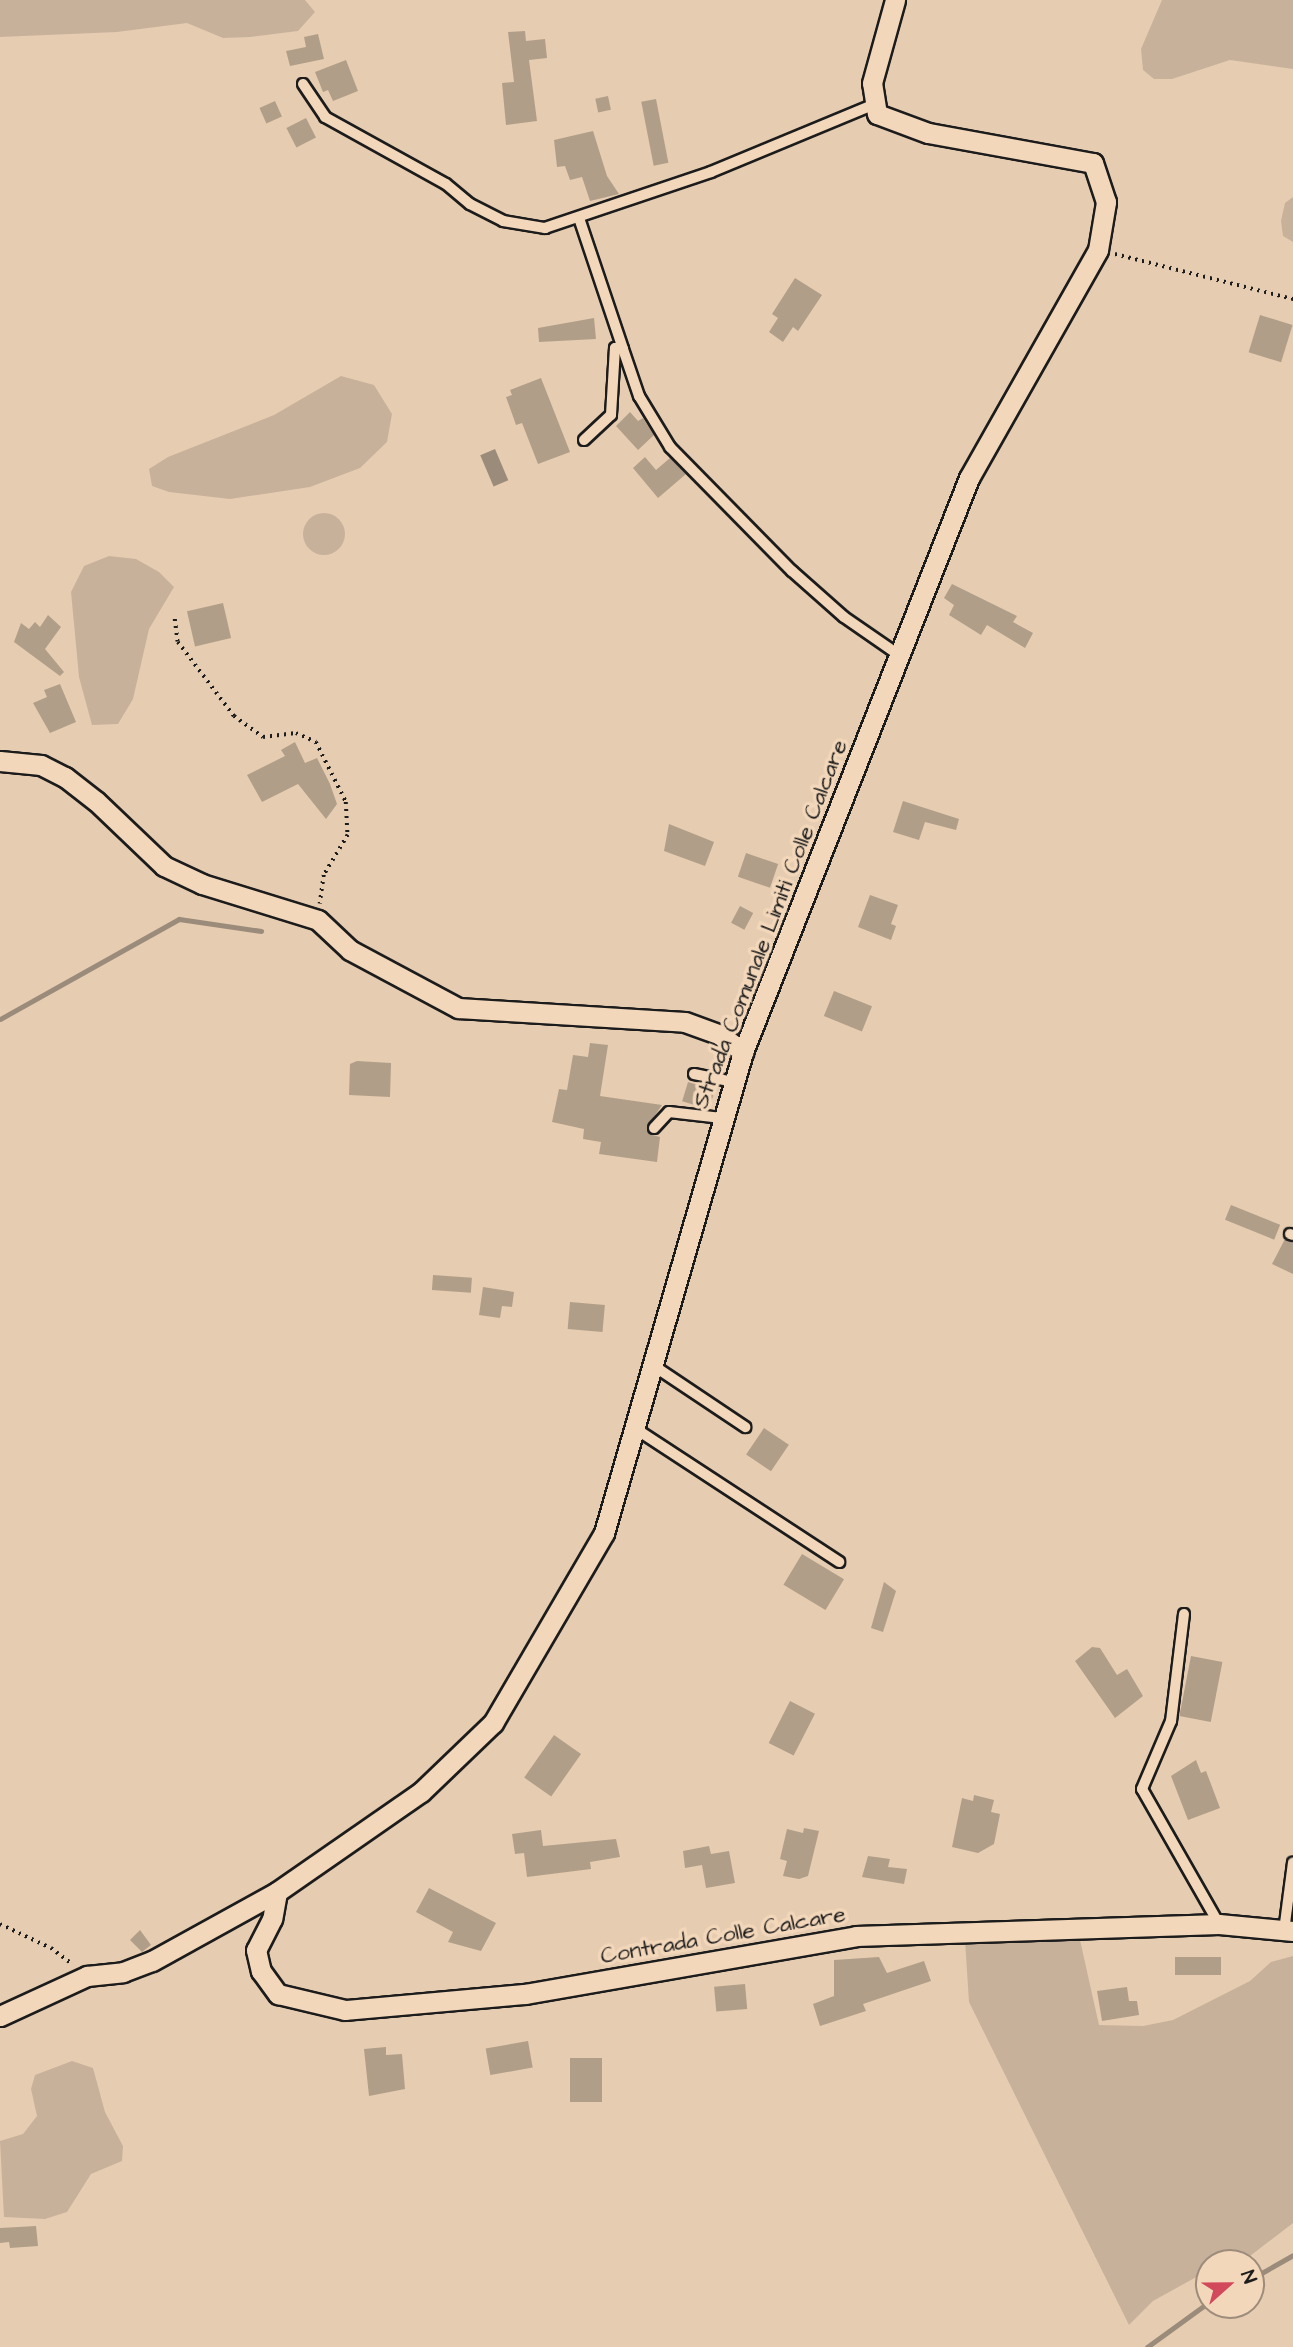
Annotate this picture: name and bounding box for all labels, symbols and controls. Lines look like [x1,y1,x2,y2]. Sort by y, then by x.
street label: Strada Comunale Limiti Colle Calcare [687,736,853,1112]
street label: Contrada Colle Calcare [598,1900,848,1970]
north arrow [1195,2249,1265,2319]
text: N [1233,2267,1263,2287]

